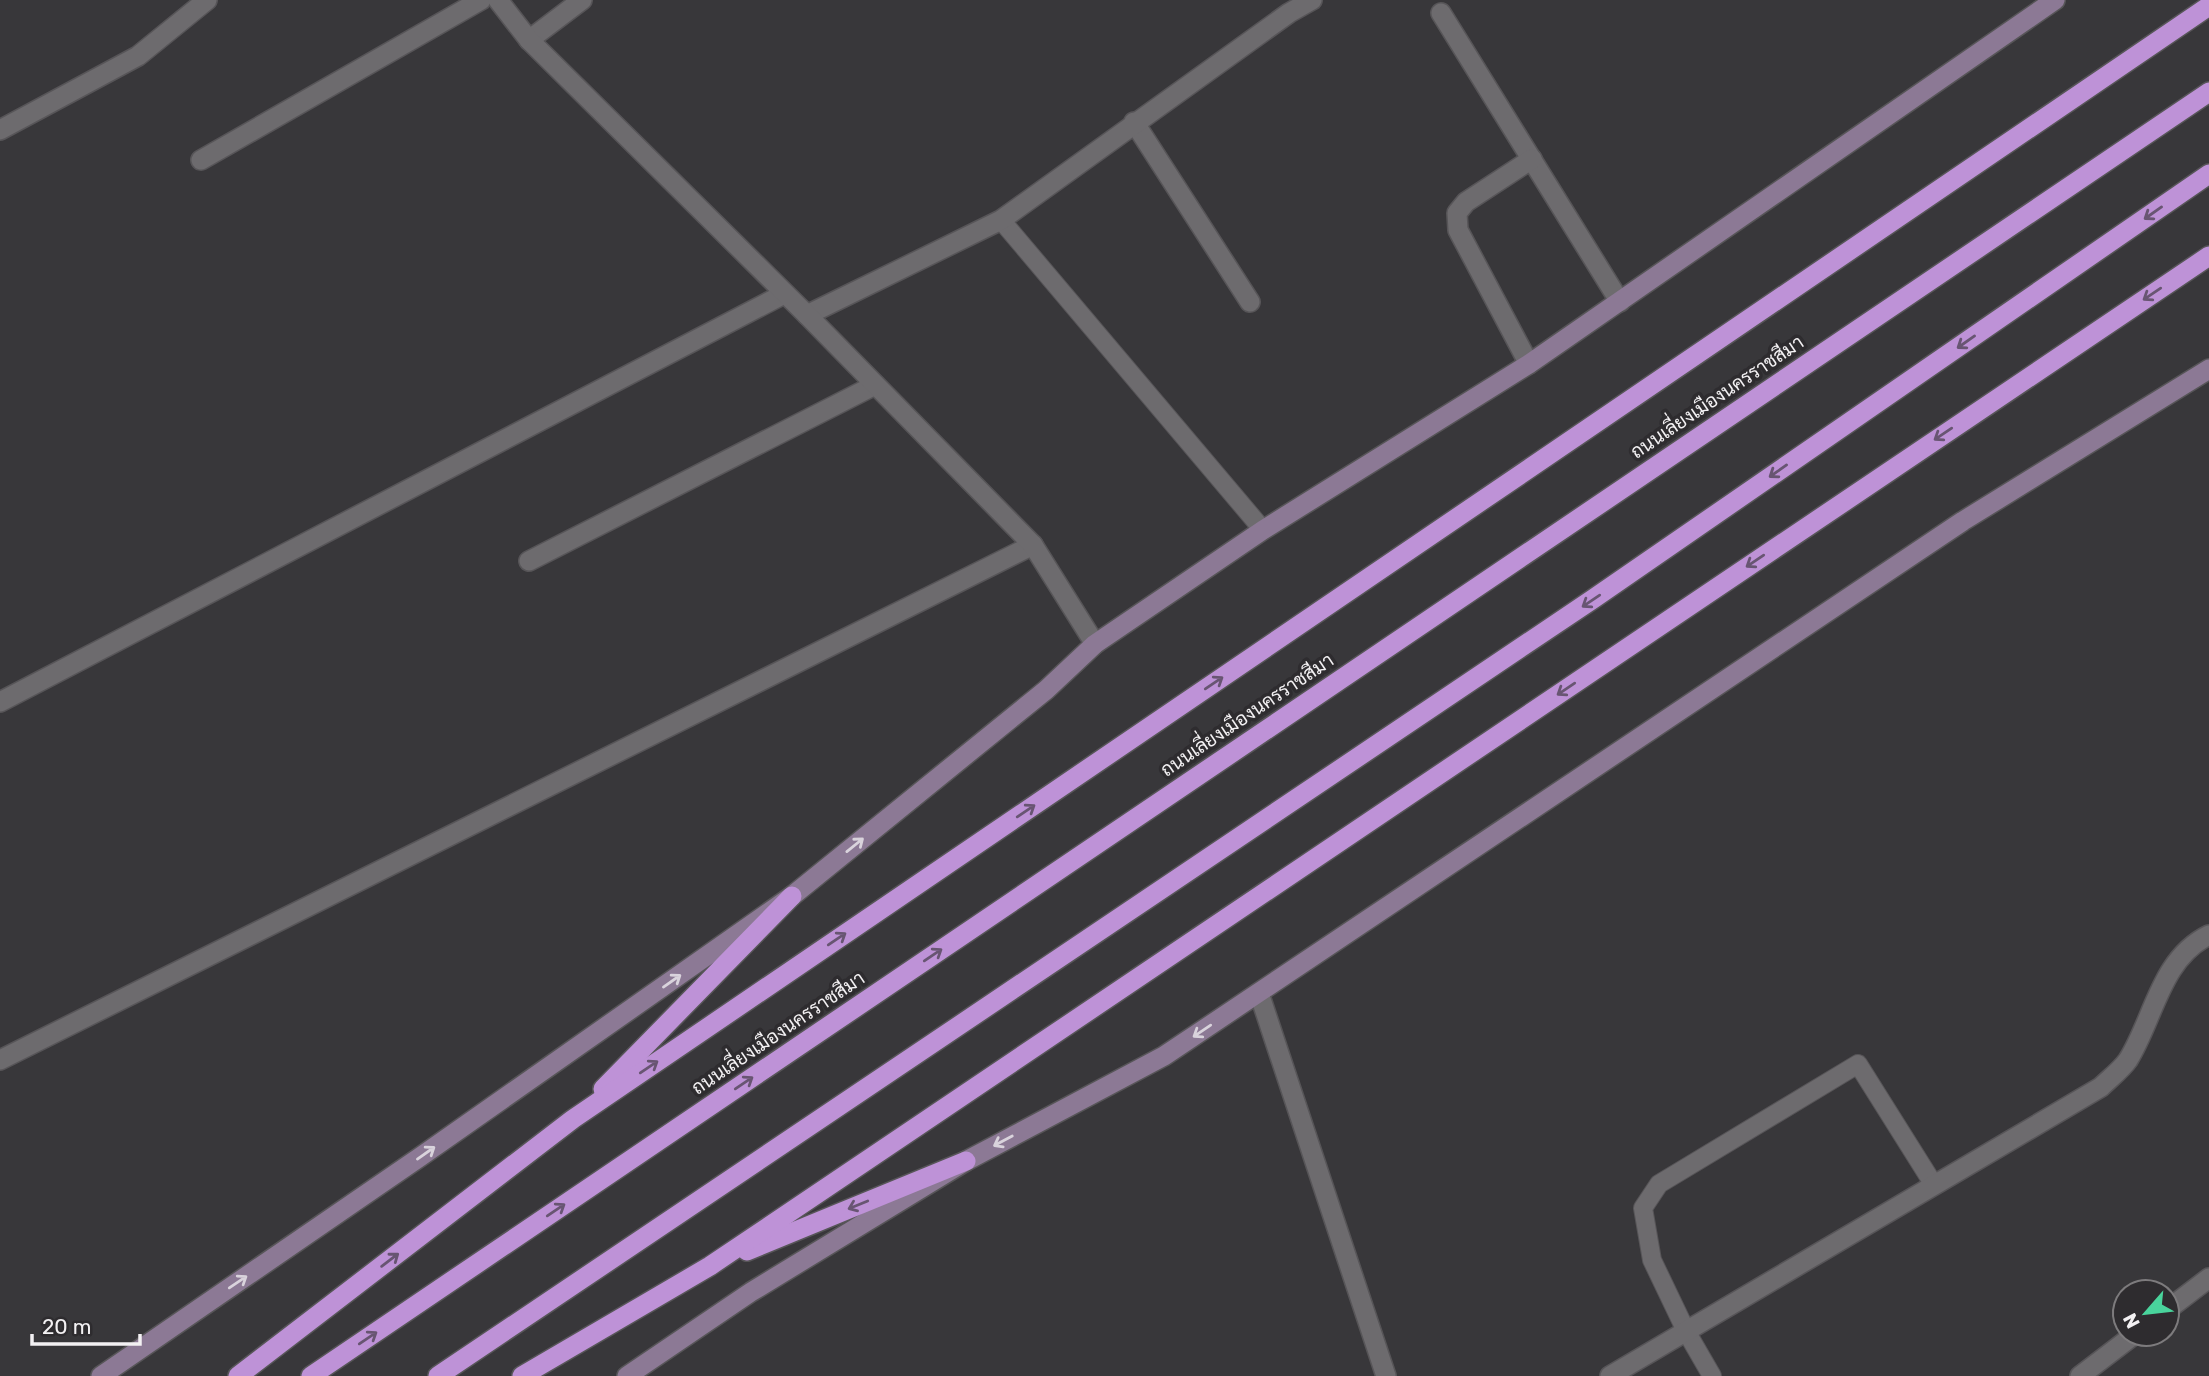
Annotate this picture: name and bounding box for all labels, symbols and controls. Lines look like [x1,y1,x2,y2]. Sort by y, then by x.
one-way arrow [2144,206,2163,220]
one-way arrow [2143,287,2163,301]
street label: ถนนเลี่ยงเมืองนครราชสีมา [1623,326,1808,463]
one-way arrow [1957,335,1976,349]
one-way arrow [1934,427,1953,441]
one-way arrow [1769,464,1789,478]
one-way arrow [1745,554,1765,568]
one-way arrow [1582,593,1601,608]
street label: ถนนเลี่ยงเมืองนครราชสีมา [1153,644,1338,781]
one-way arrow [1203,676,1223,690]
one-way arrow [1557,681,1576,696]
one-way arrow [1015,804,1035,818]
one-way arrow [845,838,863,853]
one-way arrow [827,932,847,946]
one-way arrow [923,948,942,962]
street label: ถนนเลี่ยงเมืองนครราชสีมา [684,962,869,1099]
one-way arrow [662,973,681,988]
one-way arrow [1193,1024,1212,1038]
one-way arrow [639,1060,658,1074]
one-way arrow [734,1076,754,1090]
one-way arrow [993,1135,1014,1149]
one-way arrow [415,1146,435,1160]
one-way arrow [847,1200,869,1213]
one-way arrow [546,1203,565,1217]
one-way arrow [380,1252,398,1267]
one-way arrow [228,1275,247,1289]
north arrow [2111,1278,2181,1348]
scale bar [32,1302,140,1346]
text: N [2118,1309,2145,1332]
text: 20 m [42,1314,91,1339]
one-way arrow [357,1331,377,1345]

